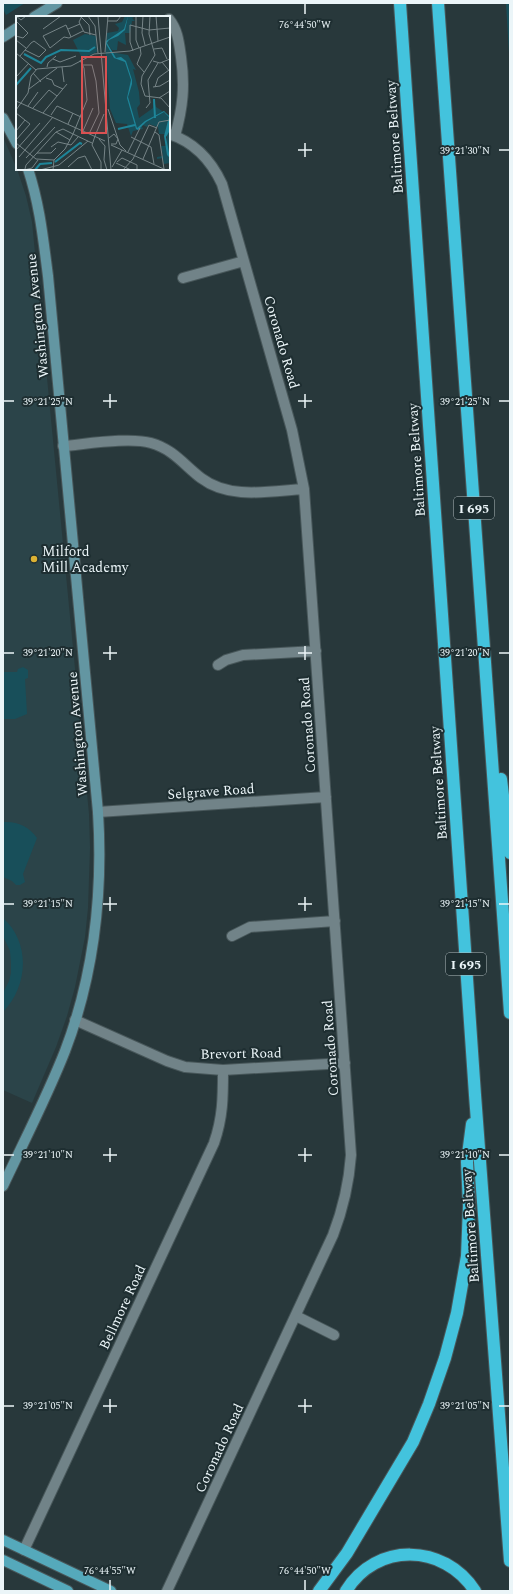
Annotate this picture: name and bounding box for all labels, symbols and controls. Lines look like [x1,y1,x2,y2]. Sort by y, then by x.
inset map [16,16,170,170]
text: 76°44'50"W [279,17,331,33]
street label: Baltimore Beltway [380,78,409,195]
text: 39°21'30"N [440,143,490,159]
street label: Washington Avenue [21,253,54,379]
street label: Coronado Road [258,293,305,391]
text: 39°21'25"N [23,394,73,410]
text: 39°21'25"N [440,394,490,410]
street label: Baltimore Beltway [402,401,431,518]
road number: I 695 [454,497,494,519]
place label: Milford Mill Academy [42,541,130,578]
marker: Milford Mill Academy [29,554,39,564]
text: 39°21'20"N [23,645,73,661]
text: 39°21'20"N [440,645,490,661]
street label: Washington Avenue [62,671,93,797]
street label: Coronado Road [294,676,321,774]
street label: Baltimore Beltway [424,724,453,841]
street label: Selgrave Road [167,778,255,805]
text: 39°21'15"N [23,896,73,912]
text: 39°21'15"N [440,896,490,912]
road number: I 695 [446,953,486,975]
street label: Coronado Road [317,999,344,1097]
street label: Brevort Road [200,1042,282,1065]
text: 39°21'10"N [23,1147,73,1163]
text: 39°21'10"N [440,1147,490,1163]
street label: Baltimore Beltway [456,1167,485,1284]
street label: Bellmore Road [94,1261,151,1353]
text: 39°21'05"N [23,1398,73,1414]
text: 39°21'05"N [440,1398,490,1414]
street label: Coronado Road [190,1400,249,1496]
text: 76°44'55"W [84,1563,136,1579]
text: 76°44'50"W [279,1563,331,1579]

